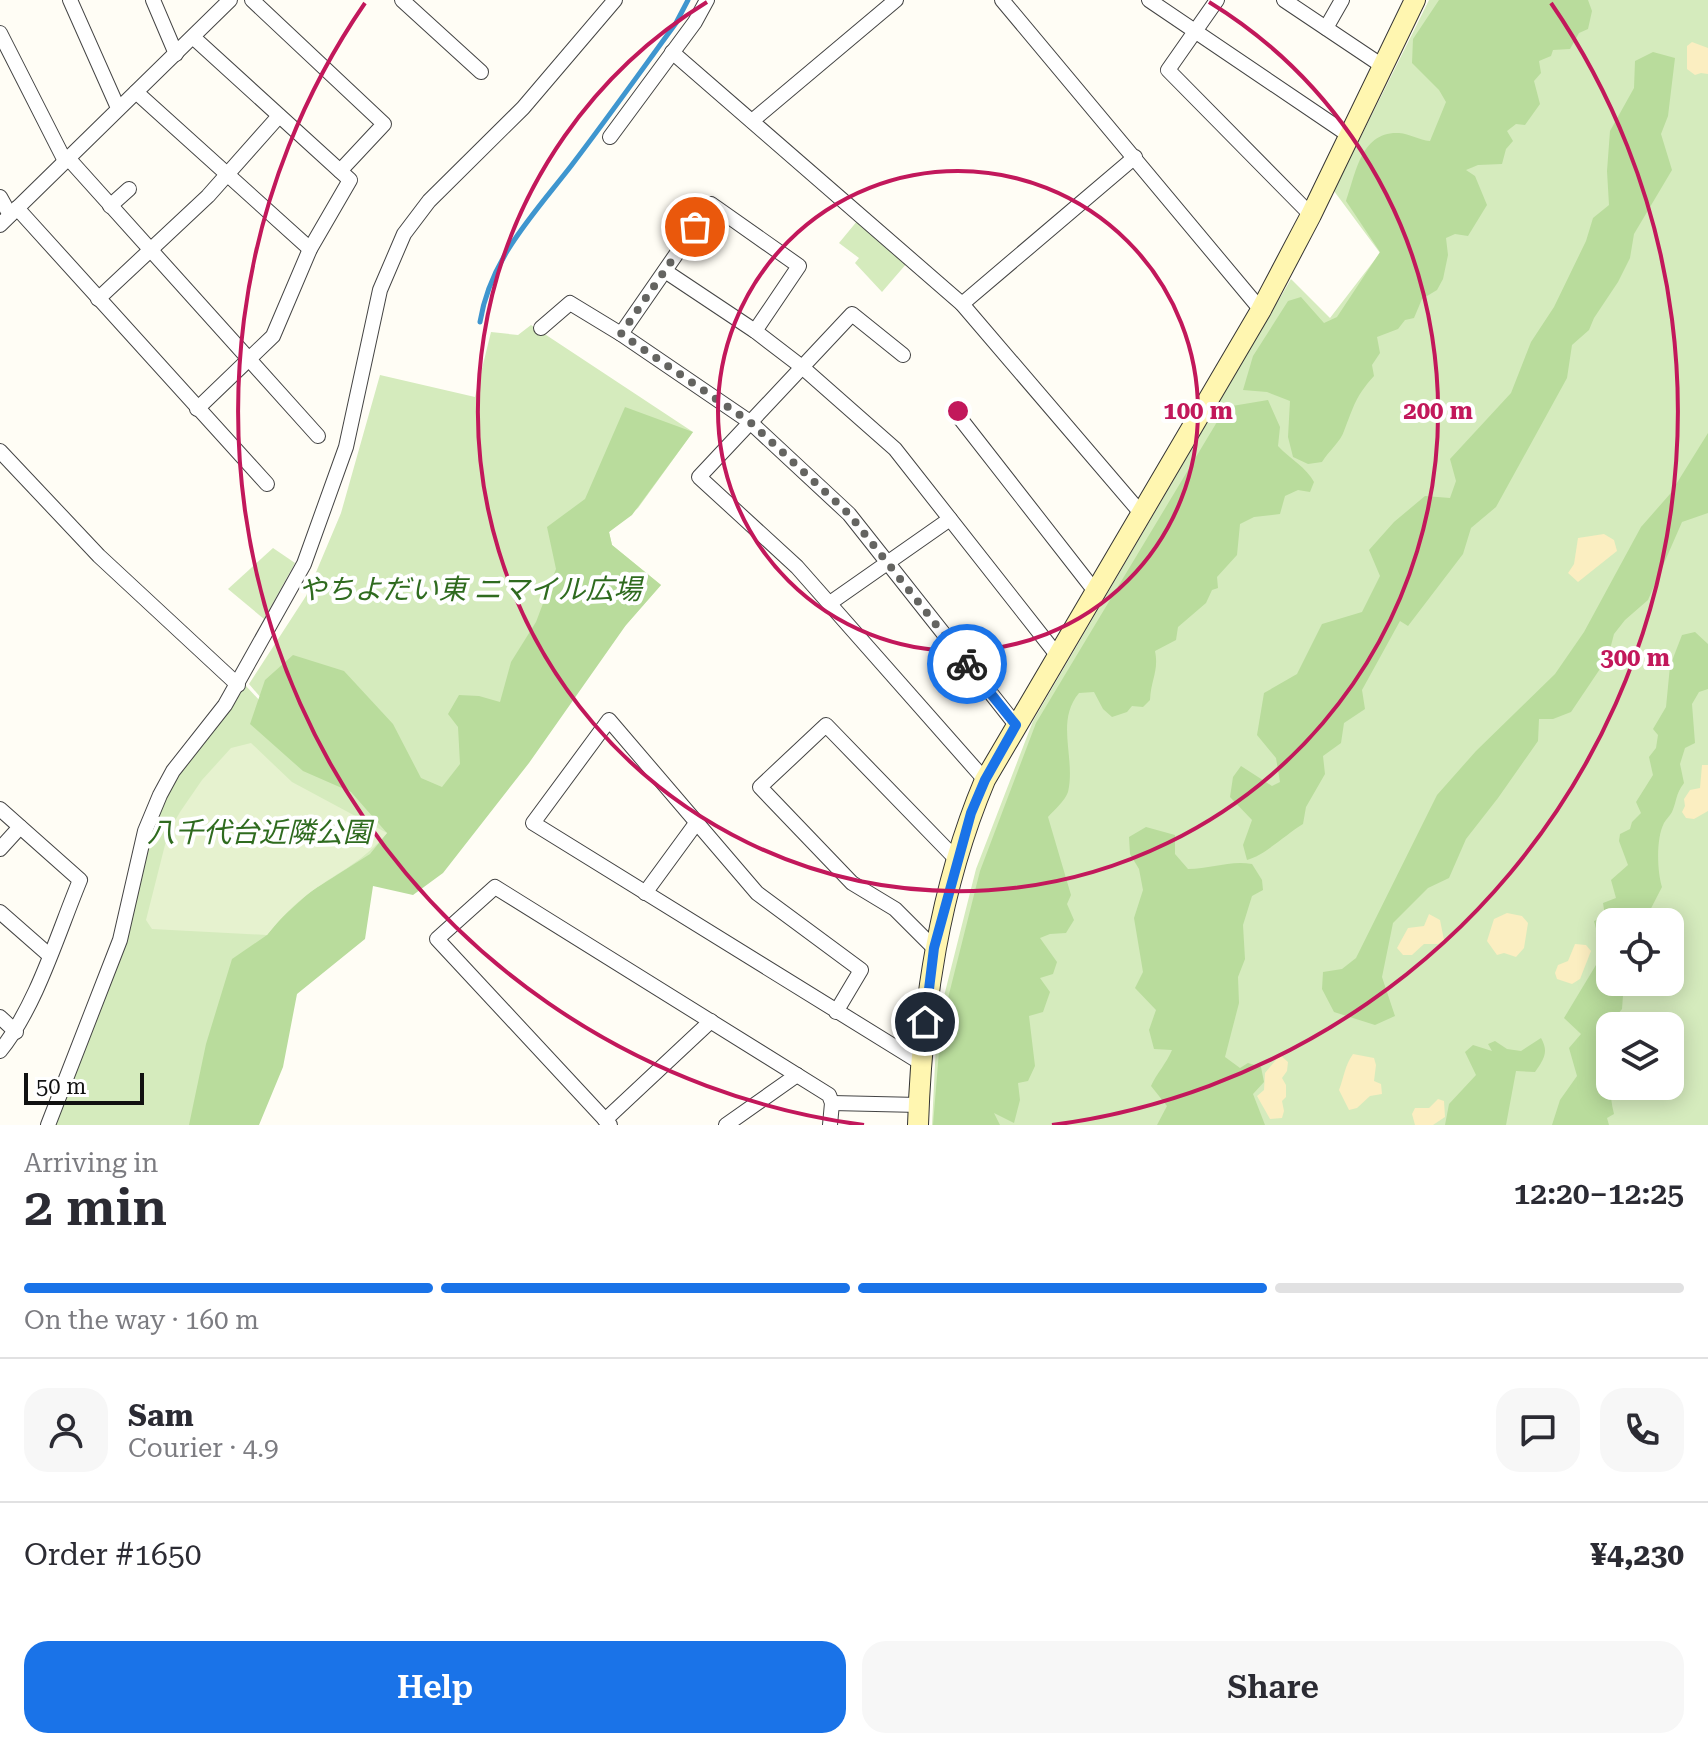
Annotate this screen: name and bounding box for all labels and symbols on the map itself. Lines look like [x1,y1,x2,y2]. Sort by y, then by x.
pin [661,193,729,261]
centre of rings [944,397,972,425]
text: 100 m [1163,397,1233,425]
text: 200 m [1403,397,1473,425]
park label: やちよだい東 ニマイル広場 [298,573,645,606]
courier [927,624,1007,704]
text: 300 m [1600,644,1670,672]
park label: 八千代台近隣公園 [147,816,375,849]
pin [891,988,959,1056]
scale bar [24,1069,144,1105]

